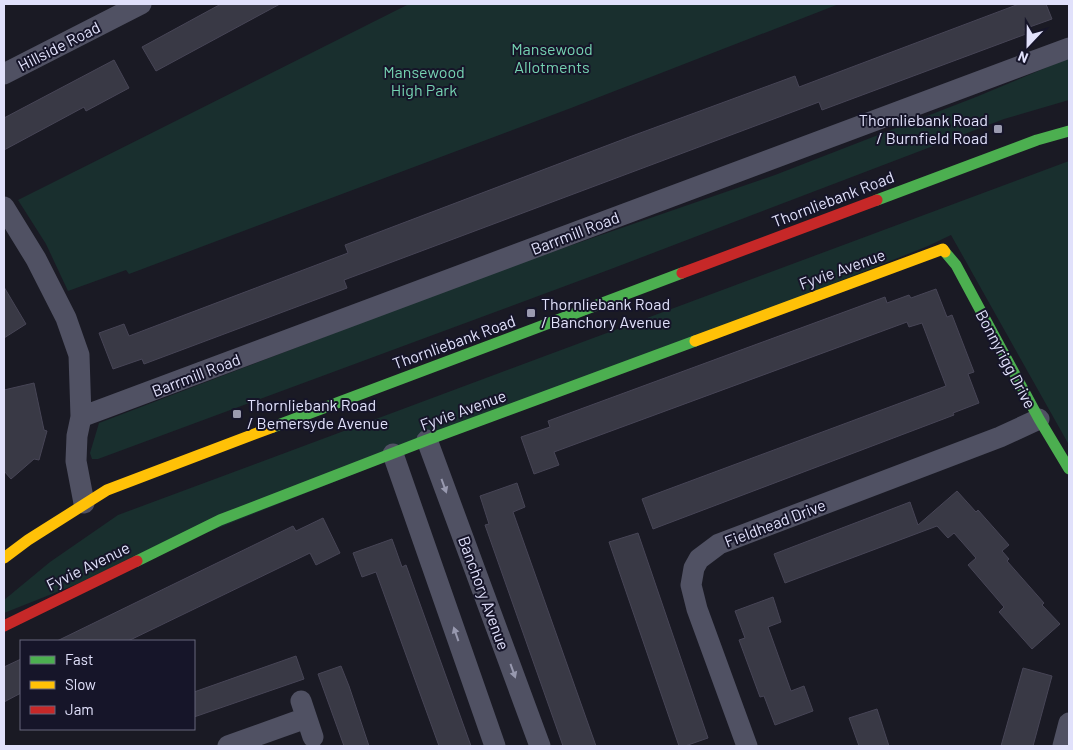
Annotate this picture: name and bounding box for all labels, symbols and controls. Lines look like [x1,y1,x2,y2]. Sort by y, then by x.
street label: Hillside Road [15,17,103,74]
north arrow [1003,20,1053,70]
park label: Mansewood Allotments [511,39,593,76]
text: N [1015,48,1030,67]
park label: Mansewood High Park [383,62,465,99]
place label: Thornliebank Road / Burnfield Road [859,110,988,147]
marker: Thornliebank Road / Burnfield Road [992,123,1004,135]
street label: Thornliebank Road [769,167,897,231]
street label: Barrmill Road [528,207,622,258]
street label: Fyvie Avenue [796,244,887,293]
place label: Thornliebank Road / Banchory Avenue [541,294,670,331]
street label: Bonnyrigg Drive [972,306,1040,411]
marker: Thornliebank Road / Banchory Avenue [525,307,537,319]
street label: Thornliebank Road [390,311,518,373]
street label: Barrmill Road [149,349,243,400]
street label: Fyvie Avenue [417,385,508,434]
place label: Thornliebank Road / Bemersyde Avenue [247,395,388,432]
marker: Thornliebank Road / Bemersyde Avenue [231,408,243,420]
one-way arrow [440,479,448,494]
street label: Fieldhead Drive [722,495,828,551]
street label: Banchory Avenue [455,533,514,652]
street label: Fyvie Avenue [43,537,132,594]
one-way arrow [452,626,460,641]
legend [20,640,195,730]
text: Fast [65,650,93,668]
one-way arrow [509,664,517,679]
text: Slow [65,675,96,693]
text: Jam [65,700,94,718]

